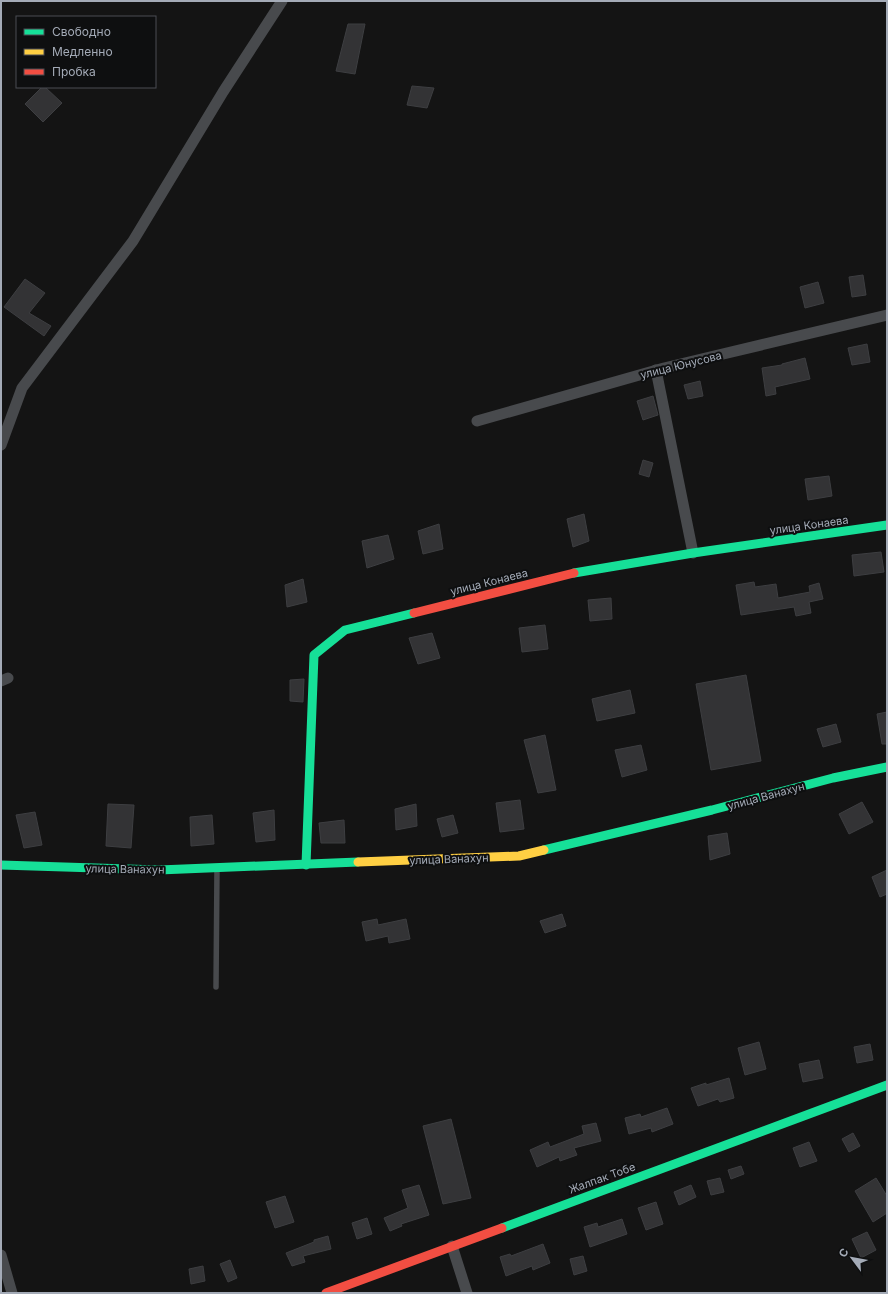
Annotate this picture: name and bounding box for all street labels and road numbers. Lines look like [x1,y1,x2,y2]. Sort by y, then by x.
street label: улица Юнусова [639,348,723,382]
street label: улица Конаева [769,513,849,537]
street label: улица Конаева [449,566,529,598]
street label: улица Ванахун [726,779,806,813]
street label: улица Ванахун [409,851,489,867]
street label: улица Ванахун [85,861,165,877]
street label: Жалпак Тобе [567,1159,637,1197]

